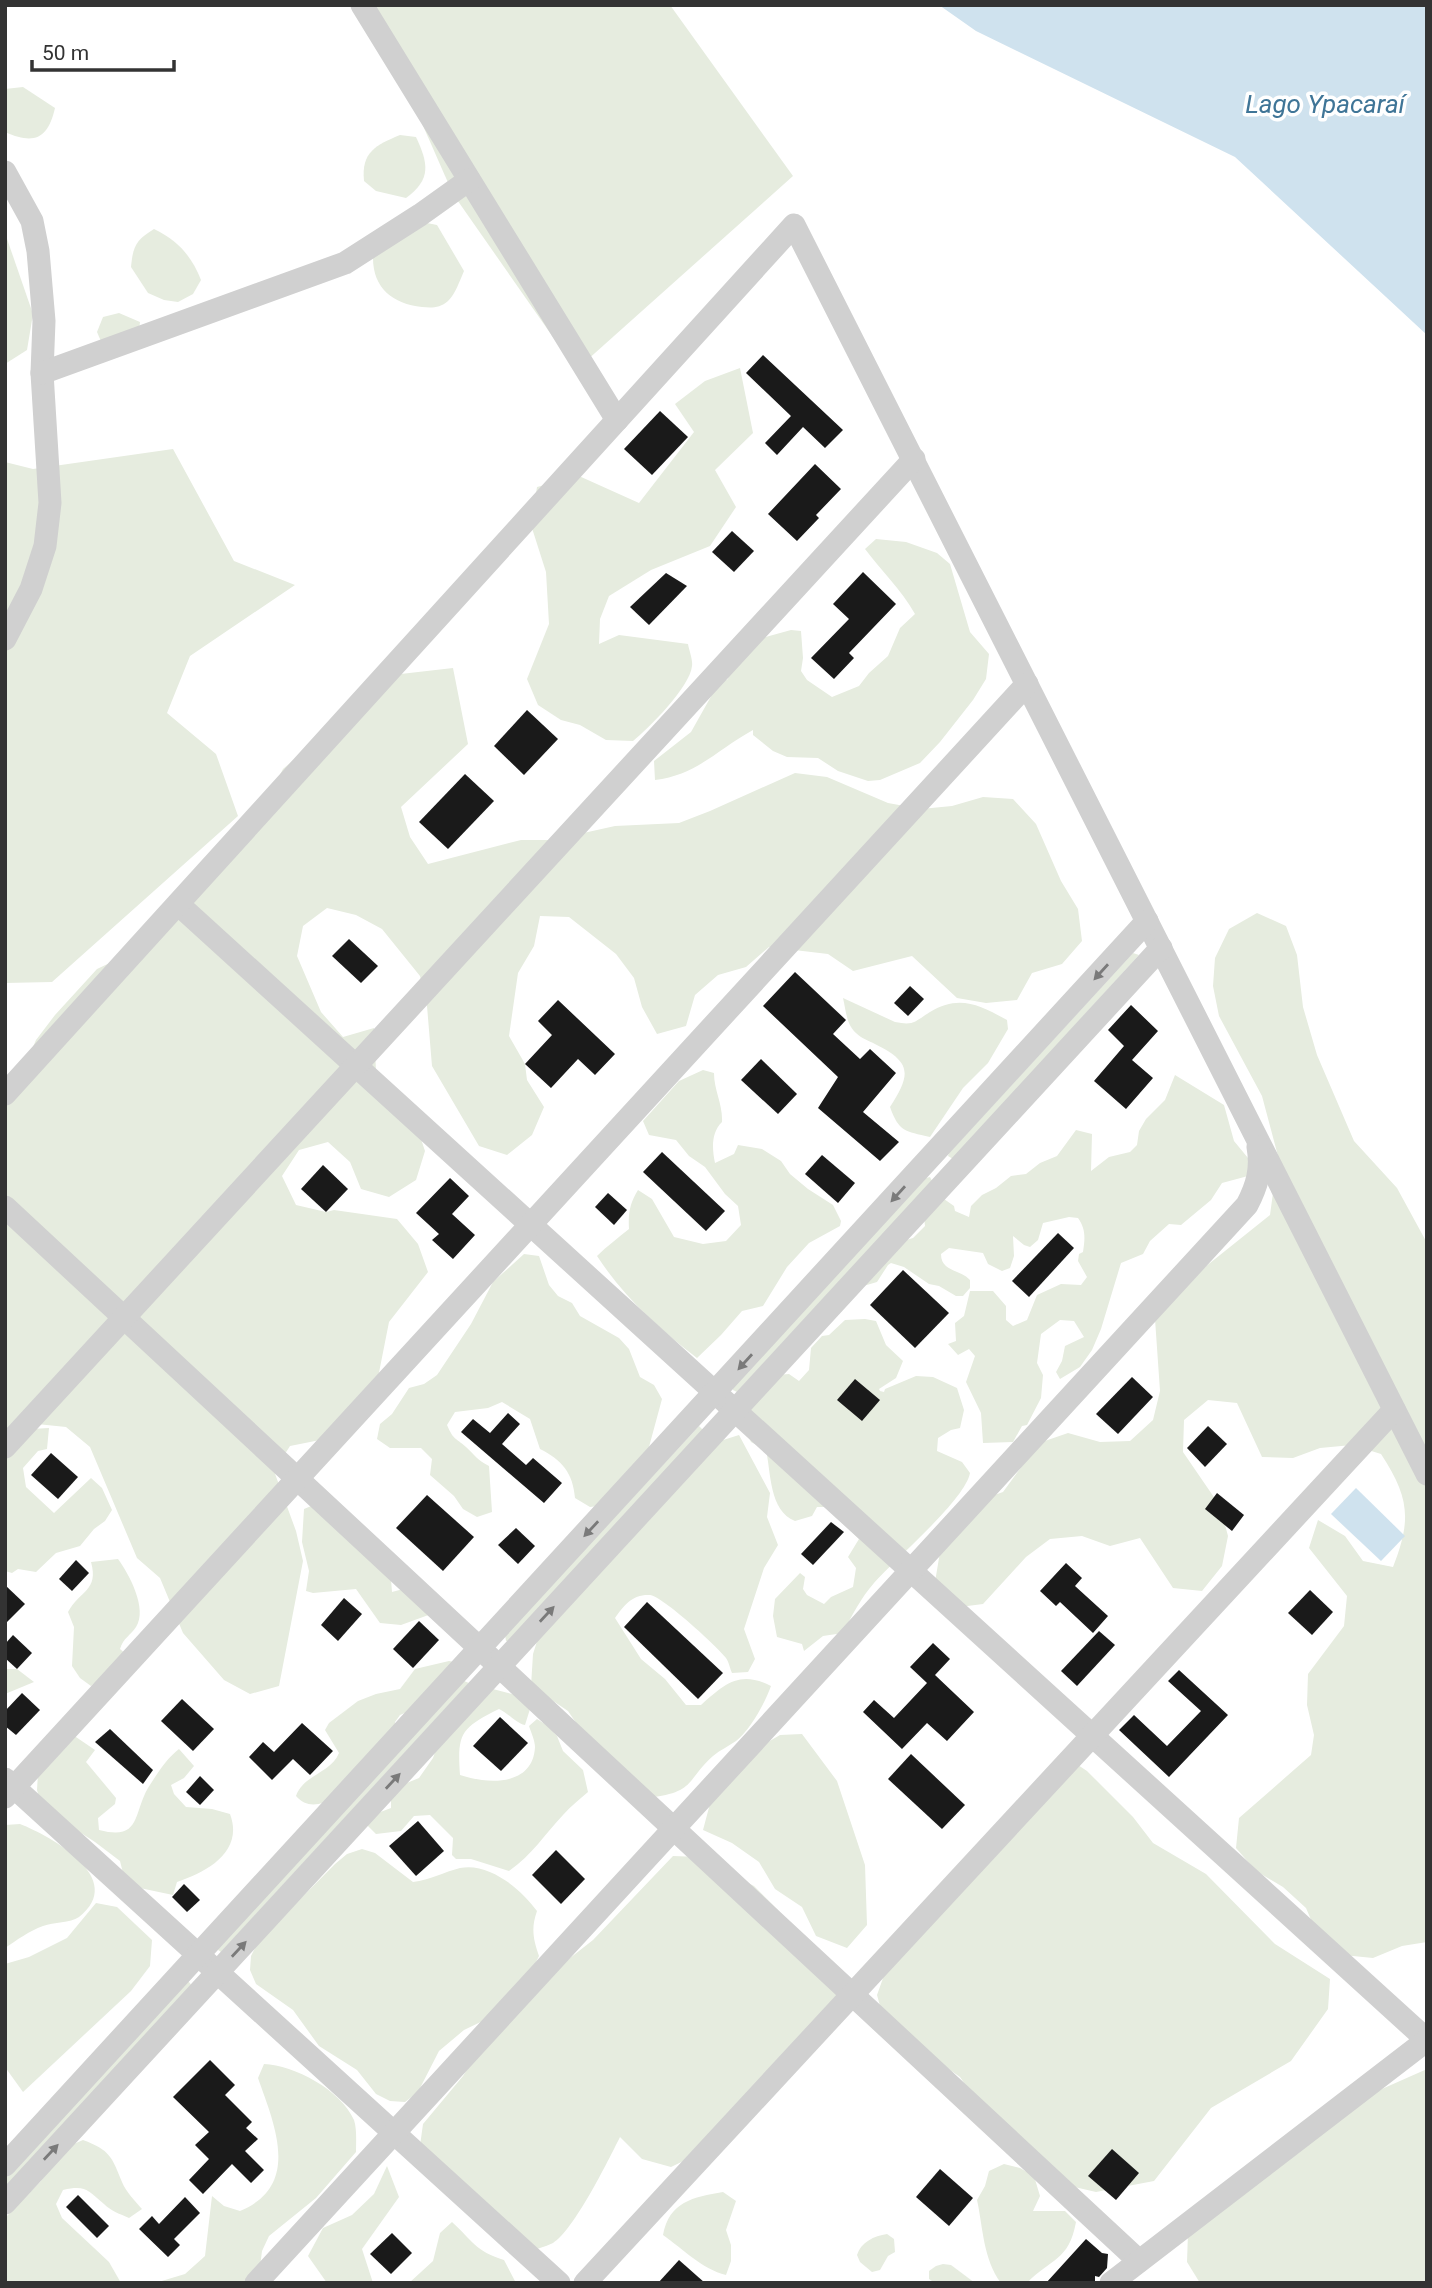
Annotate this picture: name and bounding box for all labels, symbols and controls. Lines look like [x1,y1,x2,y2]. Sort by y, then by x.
scale bar [32,28,173,72]
text: 50 m [42,41,89,65]
water label: Lago Ypacaraí [1245,89,1409,119]
one-way arrow [1093,963,1109,981]
one-way arrow [890,1185,906,1203]
one-way arrow [737,1353,753,1370]
one-way arrow [583,1520,599,1537]
one-way arrow [538,1606,554,1623]
one-way arrow [384,1773,400,1790]
one-way arrow [230,1941,246,1958]
one-way arrow [43,2144,59,2161]

